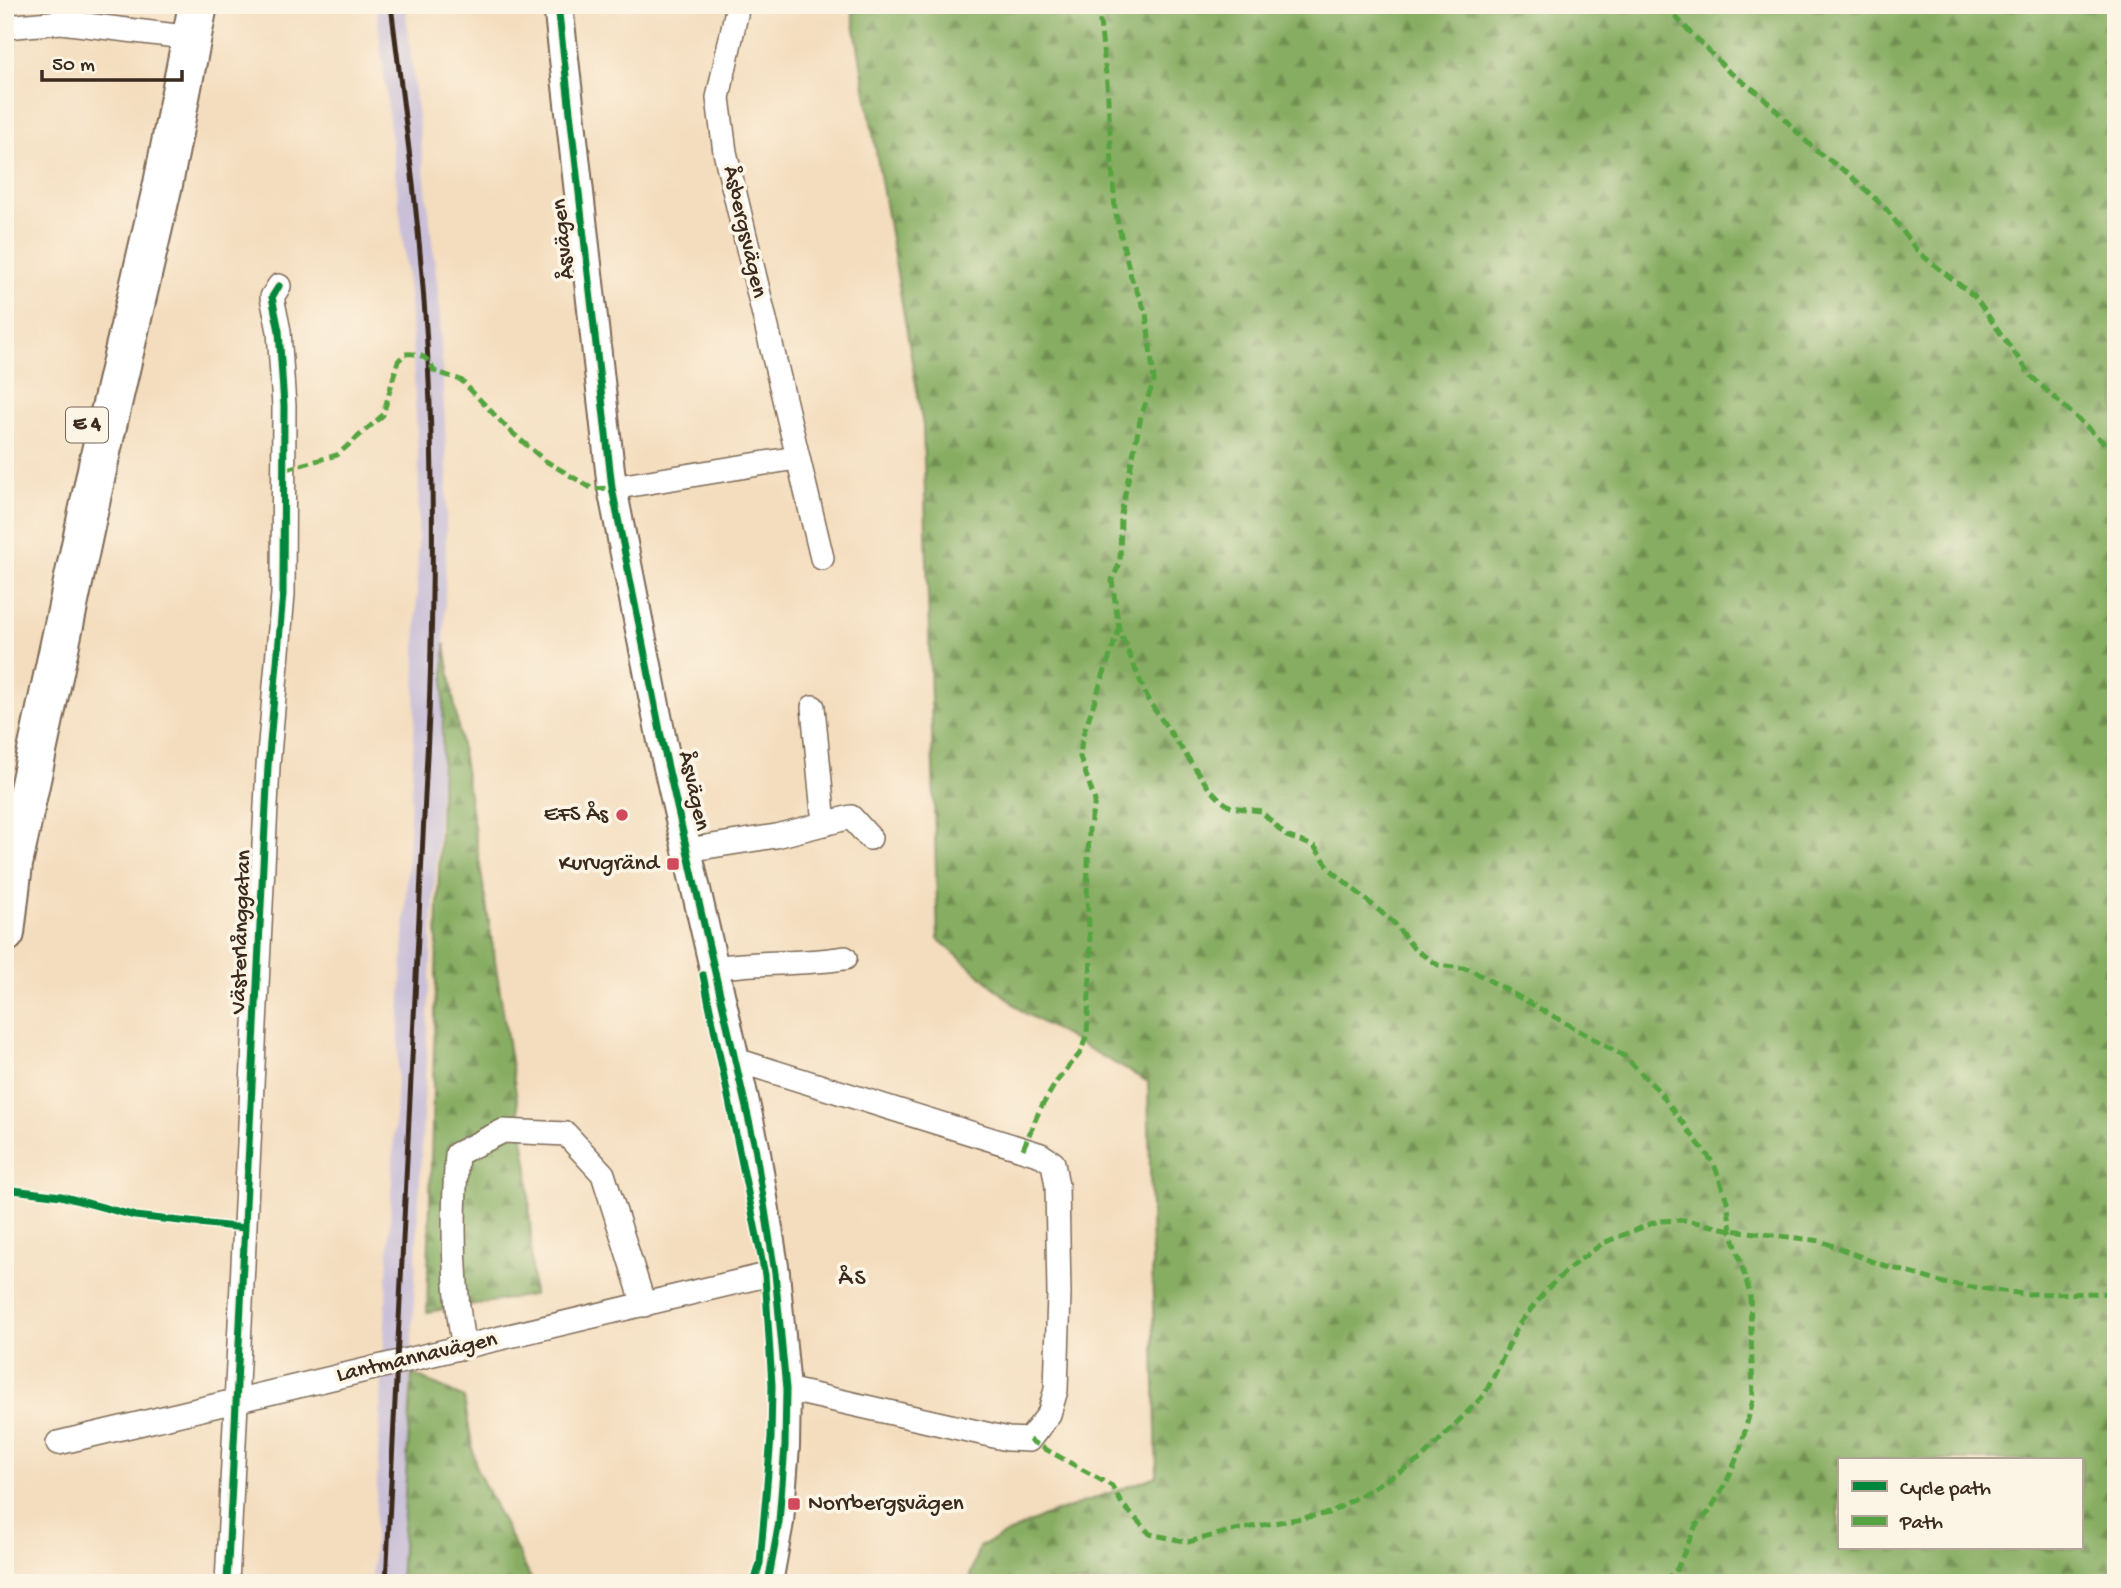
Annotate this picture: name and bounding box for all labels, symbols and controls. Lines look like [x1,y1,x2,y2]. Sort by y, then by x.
scale bar [42,38,182,82]
text: 50 m [52,54,95,79]
street label: Åsbergsvägen [716,163,773,301]
street label: Åsvägen [545,197,582,281]
road number: E 4 [66,408,108,442]
street label: Åsvägen [671,748,716,833]
place label: EFS Ås [544,801,609,829]
marker: EFS Ås [614,807,630,823]
street label: Västerlånggatan [226,849,258,1016]
place label: Kurvgränd [559,851,661,878]
marker: Kurvgränd [665,856,681,872]
district label: ÅS [838,1265,868,1294]
street label: Lantmannavägen [334,1326,500,1390]
legend [1838,1458,2082,1550]
text: Cycle path [1900,1478,1991,1503]
place label: Norrbergsvägen [808,1491,964,1518]
marker: Norrbergsvägen [786,1496,802,1512]
text: Path [1899,1512,1943,1537]

